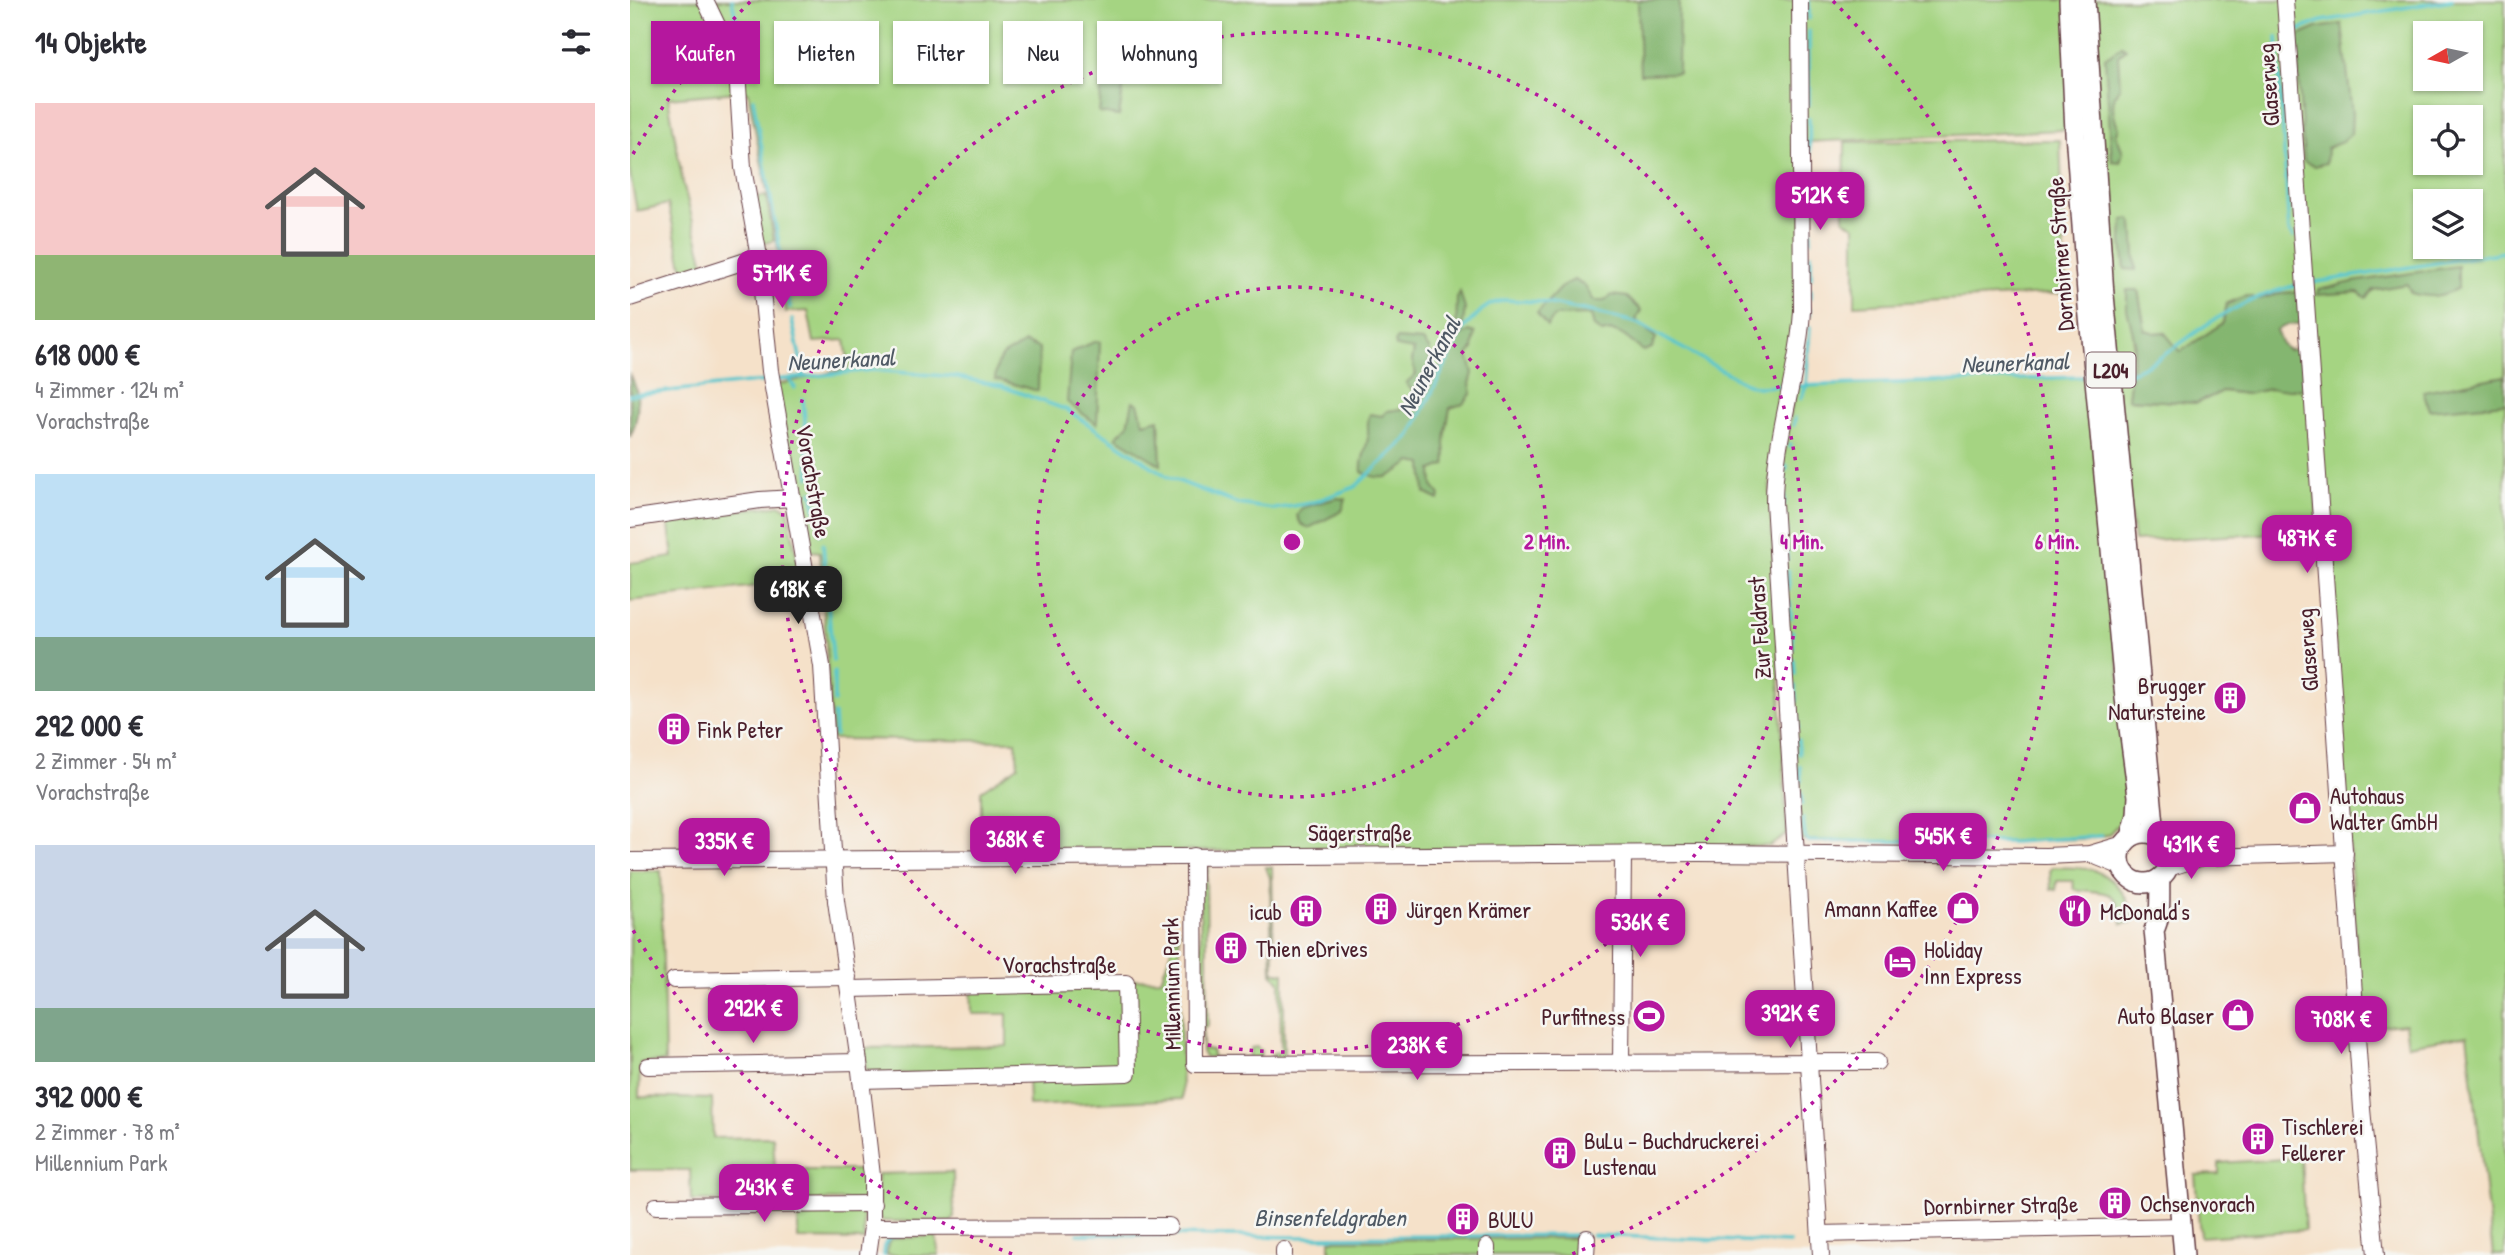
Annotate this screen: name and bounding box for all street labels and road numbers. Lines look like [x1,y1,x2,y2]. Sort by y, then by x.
street label: Glaserweg [2250,42,2286,128]
street label: Dornbirner Straße [2039,176,2081,332]
road number: L204 [2086,352,2136,388]
street label: Vorachstraße [789,422,839,540]
street label: Zur Feldrast [1740,575,1778,680]
street label: Glaserweg [2289,607,2325,693]
street label: Sägerstraße [1308,817,1412,848]
street label: Millennium Park [1154,917,1188,1050]
street label: Vorachstraße [1002,949,1116,980]
street label: Dornbirner Straße [1924,1188,2078,1222]

